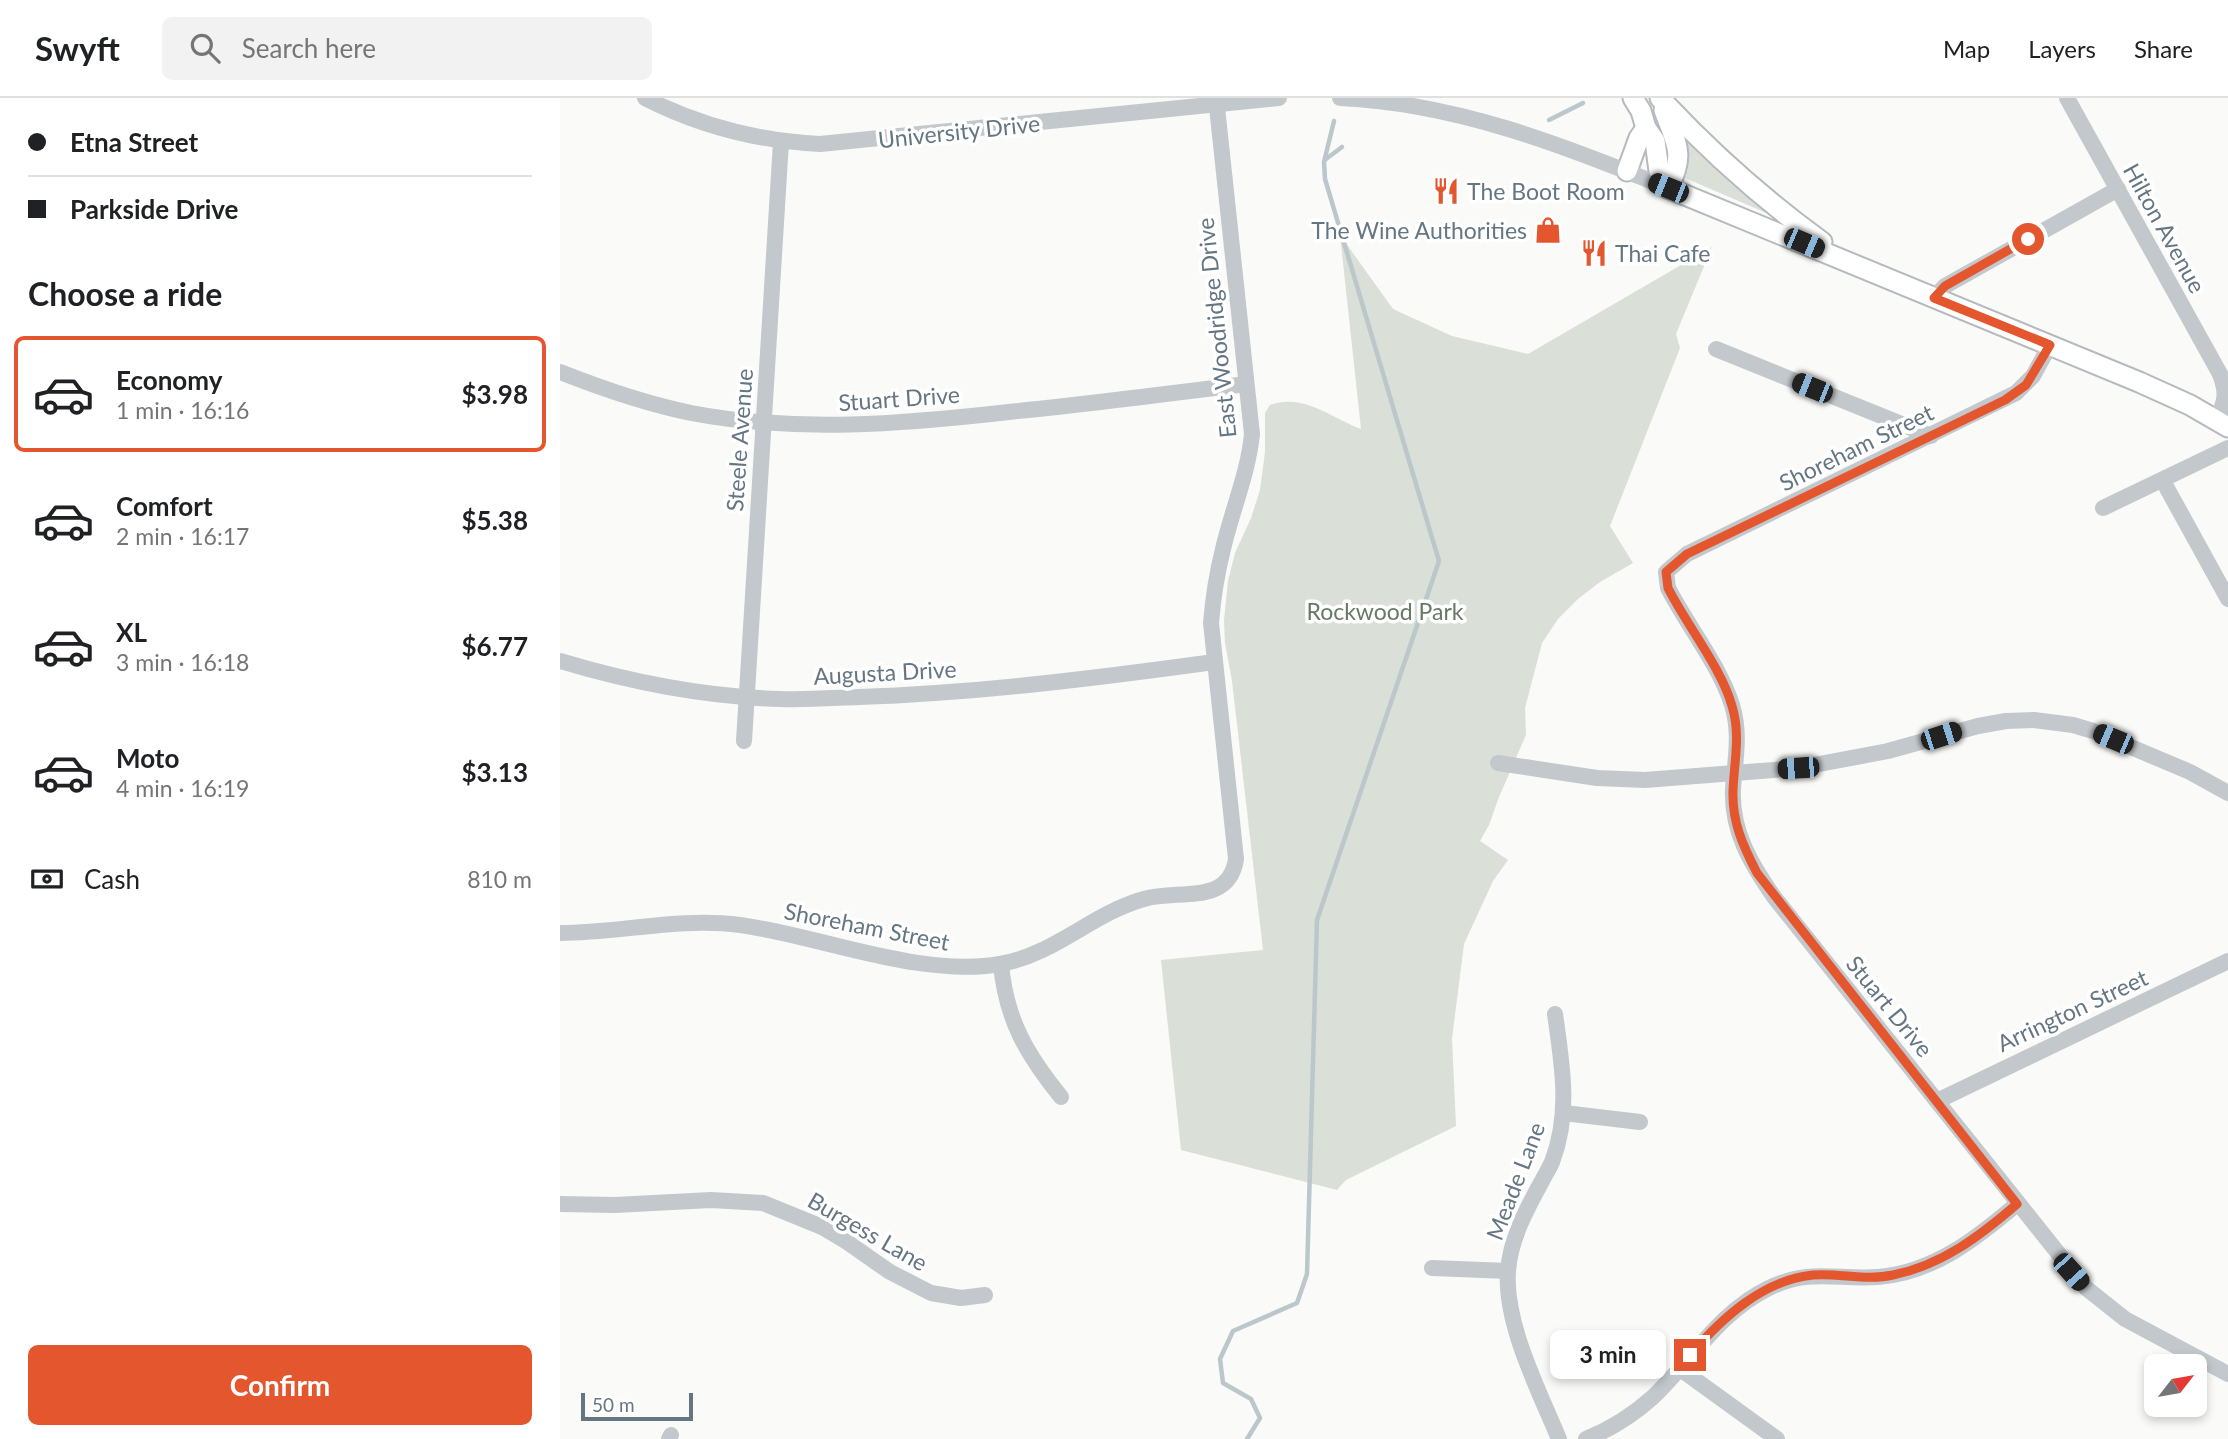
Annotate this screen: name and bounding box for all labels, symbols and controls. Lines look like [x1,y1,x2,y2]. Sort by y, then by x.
search box [162,17,652,80]
text: Swyft [35,28,120,68]
icon: search [186,29,224,67]
text: Search here [242,32,376,64]
text: Map [1943,34,1990,63]
text: Layers [2028,34,2096,63]
text: Share [2134,34,2193,63]
street label: University Drive [877,109,1041,153]
text: Etna Street [70,126,198,158]
street label: Hilton Avenue [2118,158,2212,298]
car [1645,170,1692,206]
restaurant icon: The Boot Room [1431,176,1461,206]
place label: The Boot Room [1467,177,1625,205]
text: Parkside Drive [70,193,239,225]
shop icon: The Wine Authorities [1533,215,1563,245]
place label: The Wine Authorities [1311,216,1527,244]
street label: East Woodridge Drive [1191,217,1241,439]
route start [2012,223,2044,255]
car [1781,225,1828,261]
restaurant icon: Thai Cafe [1579,238,1609,268]
place label: Thai Cafe [1615,239,1711,267]
text: Choose a ride [28,274,222,313]
icon: car [32,363,95,426]
text: Economy [116,364,222,396]
street label: Steele Avenue [720,368,758,512]
car [1789,370,1836,406]
text: $3.98 [462,378,528,410]
street label: Stuart Drive [837,380,961,416]
text: 1 min · 16:16 [116,396,249,424]
street label: Shoreham Street [1774,397,1938,496]
icon: car [32,489,95,552]
text: Comfort [116,490,213,522]
text: $5.38 [462,504,528,536]
text: 2 min · 16:17 [116,522,249,550]
park label: Rockwood Park [1306,597,1464,625]
icon: car [32,615,95,678]
text: XL [116,616,147,648]
text: $6.77 [462,630,528,662]
text: 3 min · 16:18 [116,648,249,676]
street label: Augusta Drive [813,654,957,690]
car [1918,720,1965,752]
car [2090,721,2137,757]
icon: car [32,741,95,804]
text: Moto [116,742,179,774]
text: $3.13 [462,756,528,788]
car [1777,756,1820,780]
text: 4 min · 16:19 [116,774,249,802]
icon: cash [28,860,66,898]
text: Cash [84,863,140,895]
text: 810 m [467,865,532,893]
street label: Shoreham Street [782,896,953,956]
street label: Stuart Drive [1841,950,1939,1062]
street label: Arrington Street [1992,963,2153,1057]
street label: Meade Lane [1480,1118,1550,1244]
street label: Burgess Lane [803,1185,933,1277]
car [2050,1249,2093,1295]
callout: 3 min [1550,1330,1666,1380]
route end [1674,1339,1706,1371]
text: 3 min [1579,1340,1637,1368]
button: Confirm [28,1345,532,1425]
north arrow [2144,1354,2207,1418]
map controls [2144,1354,2207,1417]
scale bar [581,1390,693,1422]
text: 50 m [592,1393,635,1416]

